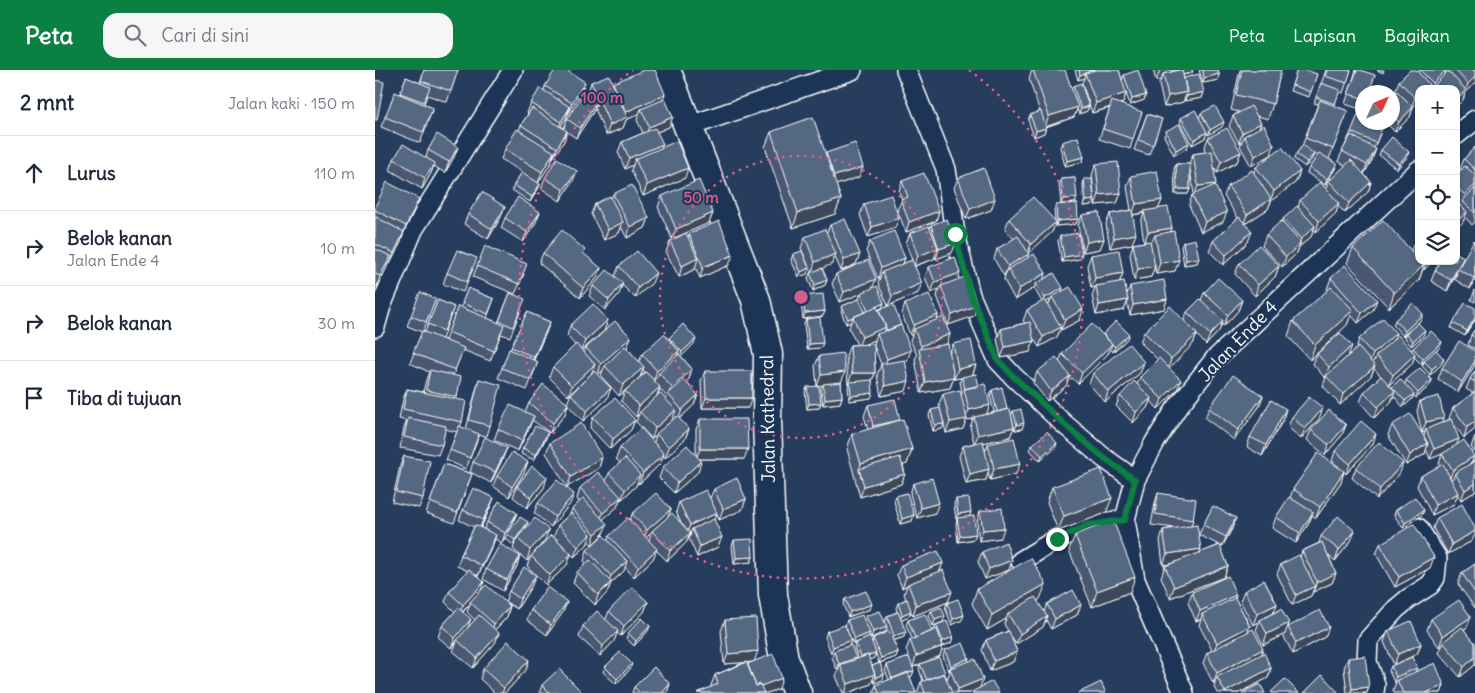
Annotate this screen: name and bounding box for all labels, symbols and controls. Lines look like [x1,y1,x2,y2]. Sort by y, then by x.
search box [103,13,453,58]
text: Peta [25,20,73,50]
icon: search [121,21,149,49]
text: Cari di sini [161,23,249,47]
text: Peta [1229,24,1265,47]
text: Lapisan [1293,24,1356,47]
text: Bagikan [1384,24,1450,47]
north arrow [1355,85,1400,130]
map controls [1415,85,1460,265]
button: + [1415,85,1460,130]
text: 100 m [581,88,623,107]
text: 2 mnt [20,89,74,116]
text: Jalan kaki · 150 m [228,93,355,113]
button: − [1415,130,1460,175]
icon: ahead [20,159,48,187]
text: Lurus [67,161,116,185]
text: 110 m [314,163,355,183]
button: locate [1415,175,1460,220]
text: 50 m [683,188,719,207]
button: layers [1415,220,1460,265]
route start [944,223,967,246]
text: Belok kanan [67,226,172,250]
icon: right [20,234,48,262]
text: 10 m [320,238,355,258]
text: Jalan Ende 4 [67,250,160,270]
centre of rings [792,288,810,306]
street label: Jalan Ende 4 [1193,295,1282,386]
icon: right [20,309,48,337]
text: Belok kanan [67,311,172,335]
text: 30 m [318,313,355,333]
street label: Jalan Kathedral [755,355,780,483]
icon: arrive [20,384,48,412]
text: Tiba di tujuan [67,386,182,410]
route end [1046,528,1069,551]

